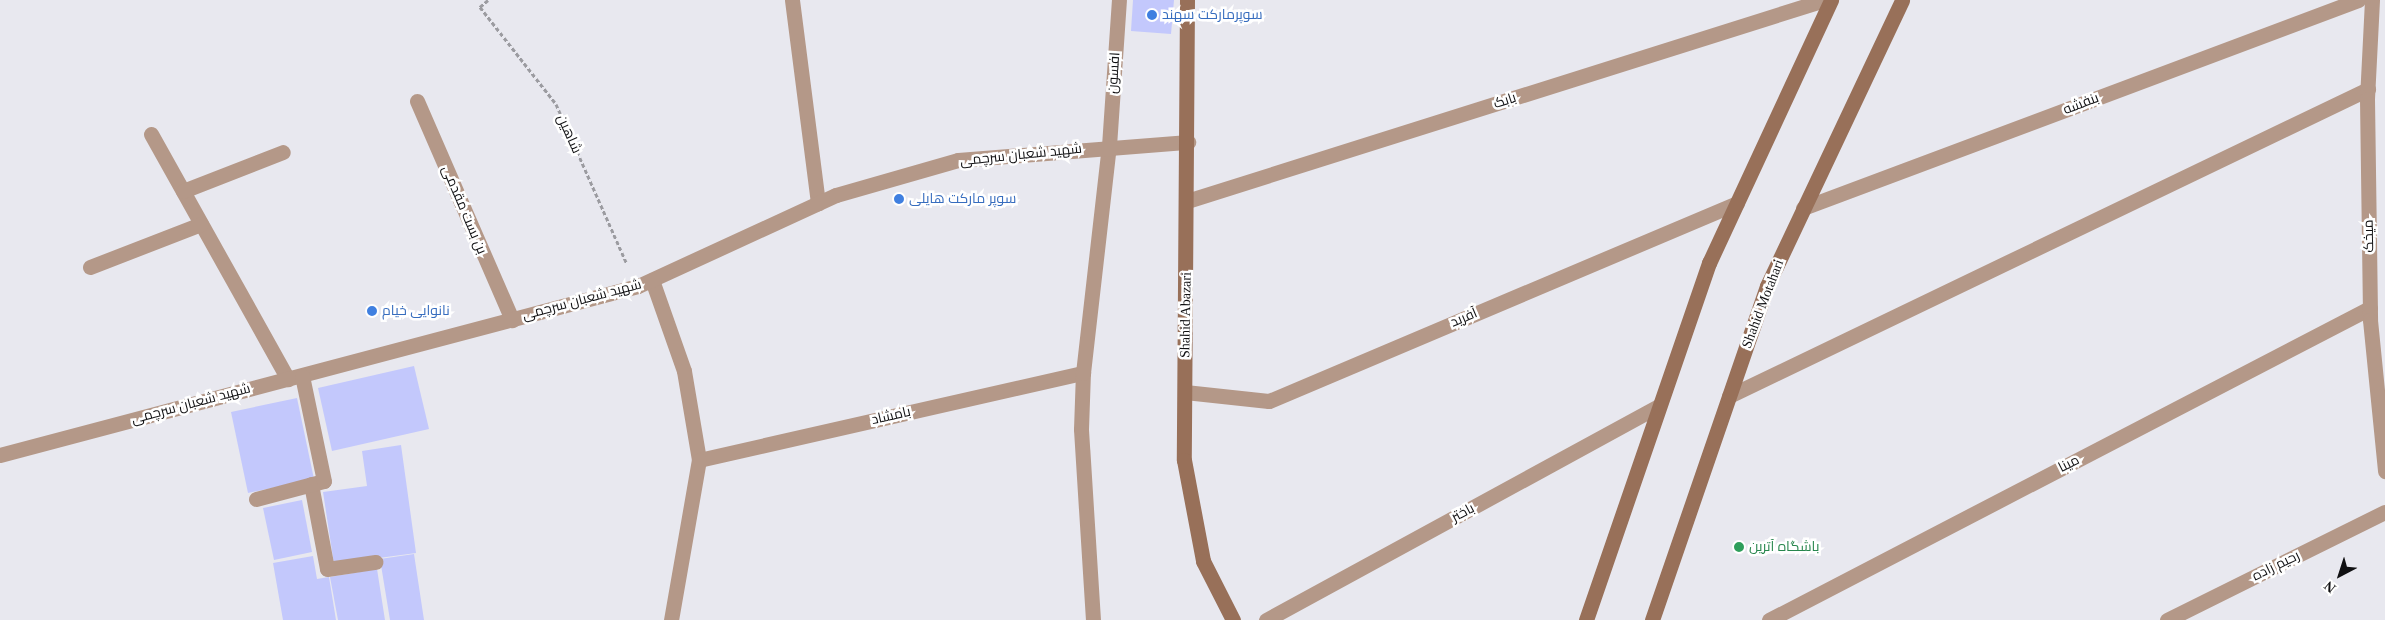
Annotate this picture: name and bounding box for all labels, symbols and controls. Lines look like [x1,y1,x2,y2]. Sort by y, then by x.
place label: سوپرمارکت سهند [1162,7,1263,23]
marker: سوپرمارکت سهند [1146,9,1158,21]
street label: افسون [1104,52,1124,94]
street label: بابک [1491,89,1519,113]
street label: بنفشه [2061,90,2101,118]
street label: شاهین [553,112,585,156]
street label: شهید شعبان سرچمی [959,140,1083,170]
street label: بن بست مقدمی [438,163,490,257]
place label: سوپر مارکت هایلی [909,191,1016,207]
marker: سوپر مارکت هایلی [893,193,905,205]
street label: میخک [2360,219,2378,253]
street label: Shahid Motahari [1738,257,1788,351]
street label: Shahid Abazari [1177,272,1195,358]
street label: شهید شعبان سرچمی [521,276,643,324]
place label: نانوایی خیام [382,303,450,319]
marker: نانوایی خیام [366,305,378,317]
street label: آفرید [1448,305,1480,331]
street label: شهید شعبان سرچمی [130,380,252,428]
street label: بامشاد [870,403,912,429]
street label: مینا [2056,452,2082,476]
street label: باختر [1448,500,1478,526]
place label: باشگاه آترین [1749,539,1819,555]
marker: باشگاه آترین [1733,541,1745,553]
street label: رحیم زاده [2250,547,2302,585]
north arrow [2315,550,2365,600]
text: N [2321,578,2339,596]

